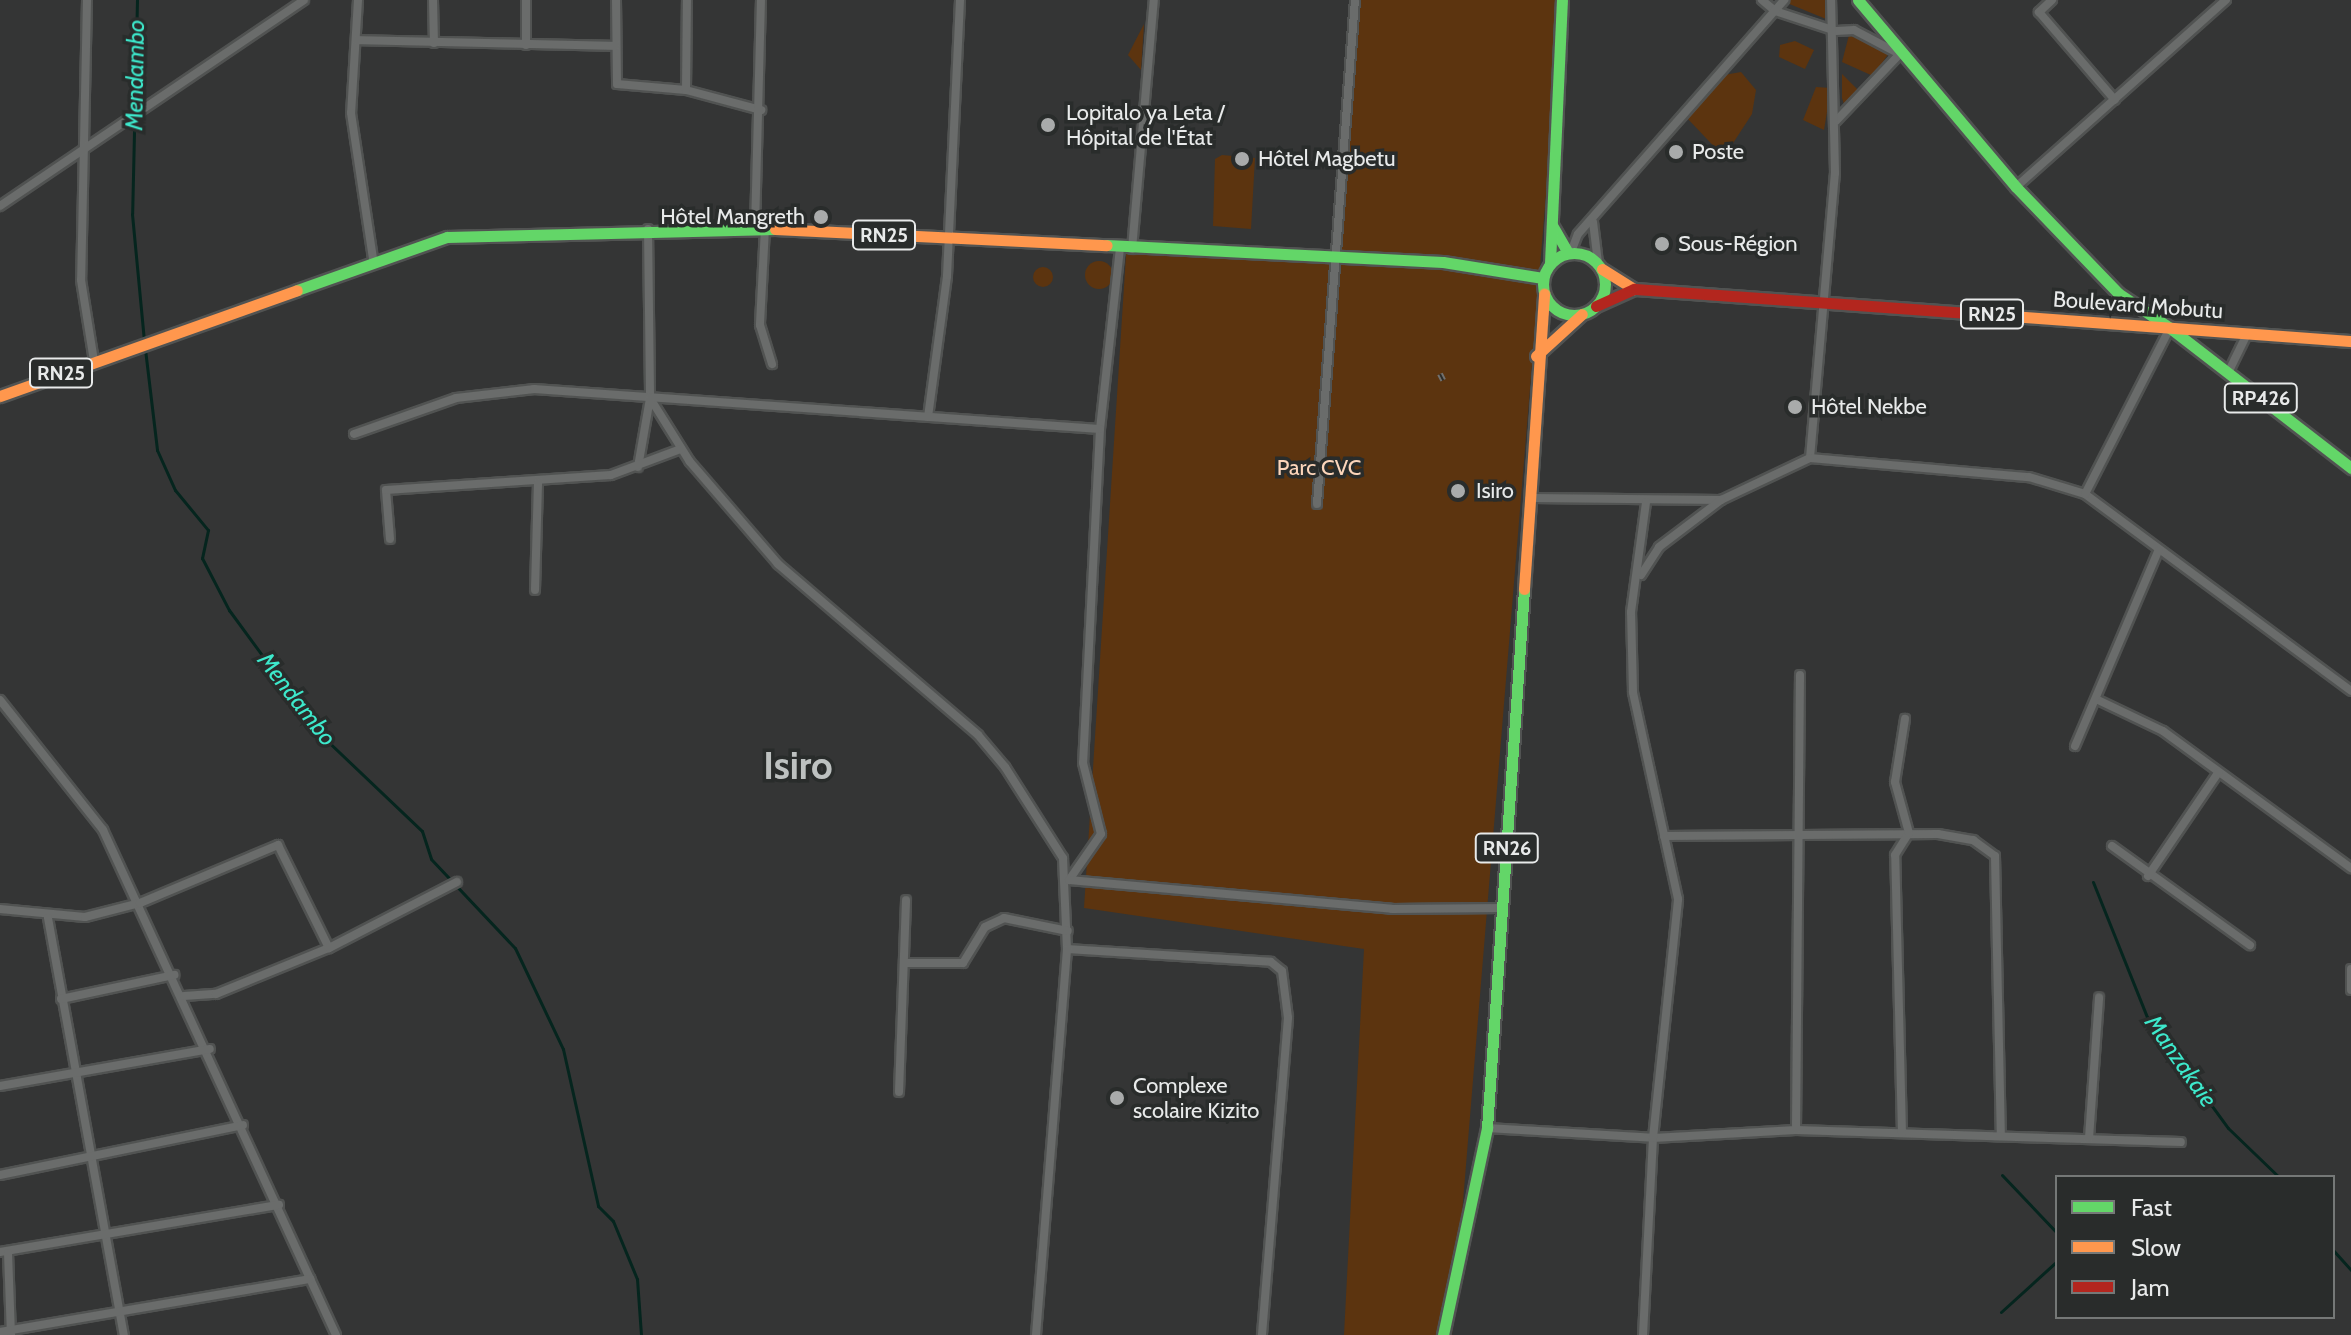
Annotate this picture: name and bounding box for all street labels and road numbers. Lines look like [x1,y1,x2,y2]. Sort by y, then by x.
road number: RN25 [852,219,916,251]
street label: Boulevard Mobutu [2052,286,2224,324]
road number: RN25 [1960,298,2024,330]
road number: RN25 [29,357,93,389]
road number: RP426 [2223,382,2299,414]
road number: RN26 [1473,832,1541,864]

